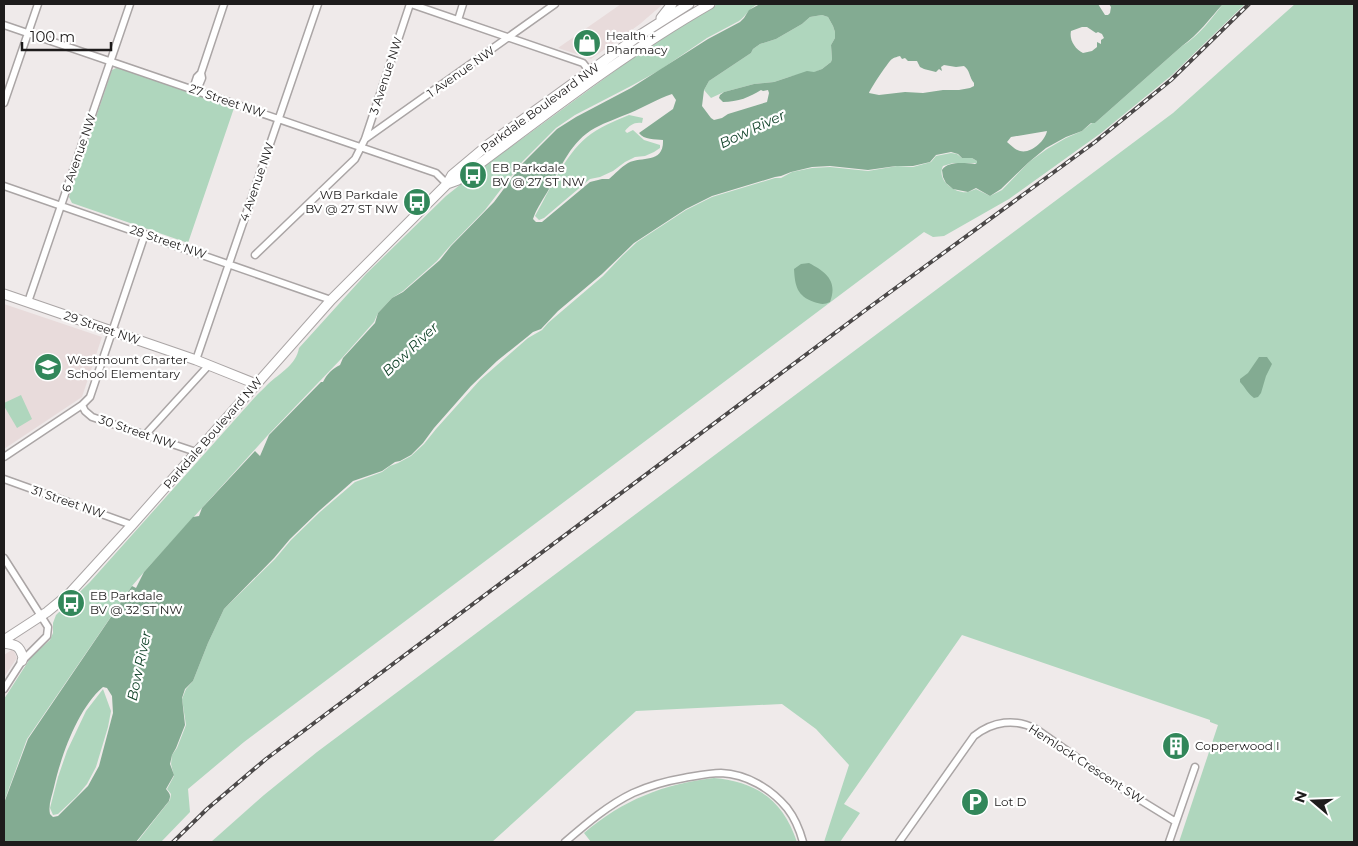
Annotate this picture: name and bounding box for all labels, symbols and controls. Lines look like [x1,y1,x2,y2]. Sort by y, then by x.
scale bar [22,20,111,52]
text: 100 m [30,27,75,46]
shop icon: Health + Pharmacy [572,28,602,58]
place label: Health + Pharmacy [606,28,668,57]
street label: 3 Avenue NW [366,35,405,117]
street label: 1 Avenue NW [424,43,497,100]
street label: Parkdale Boulevard NW [477,59,602,156]
street label: 27 Street NW [187,81,267,121]
water label: Bow River [716,106,788,152]
street label: 6 Avenue NW [58,112,99,194]
street label: 4 Avenue NW [236,140,277,223]
bus stop icon: EB Parkdale BV @ 27 ST NW [458,160,488,190]
place label: EB Parkdale BV @ 27 ST NW [492,160,585,189]
place label: WB Parkdale BV @ 27 ST NW [305,187,398,216]
bus stop icon: WB Parkdale BV @ 27 ST NW [402,187,432,217]
street label: 28 Street NW [128,221,208,262]
street label: 29 Street NW [62,307,142,348]
water label: Bow River [378,318,442,380]
school or university icon: Westmount Charter School Elementary [33,352,63,382]
place label: Westmount Charter School Elementary [67,352,188,381]
street label: Parkdale Boulevard NW [160,374,265,492]
street label: 30 Street NW [97,411,178,452]
street label: 31 Street NW [30,482,107,521]
bus stop icon: EB Parkdale BV @ 32 ST NW [56,588,86,618]
place label: EB Parkdale BV @ 32 ST NW [90,588,183,617]
water label: Bow River [123,629,155,702]
street label: Hemlock Crescent SW [1026,721,1147,806]
building icon: Copperwood I [1161,731,1191,761]
place label: Copperwood I [1195,738,1280,753]
north arrow [1288,776,1338,826]
parking icon: Lot D [960,787,990,817]
text: N [1290,788,1311,805]
place label: Lot D [994,794,1027,809]

